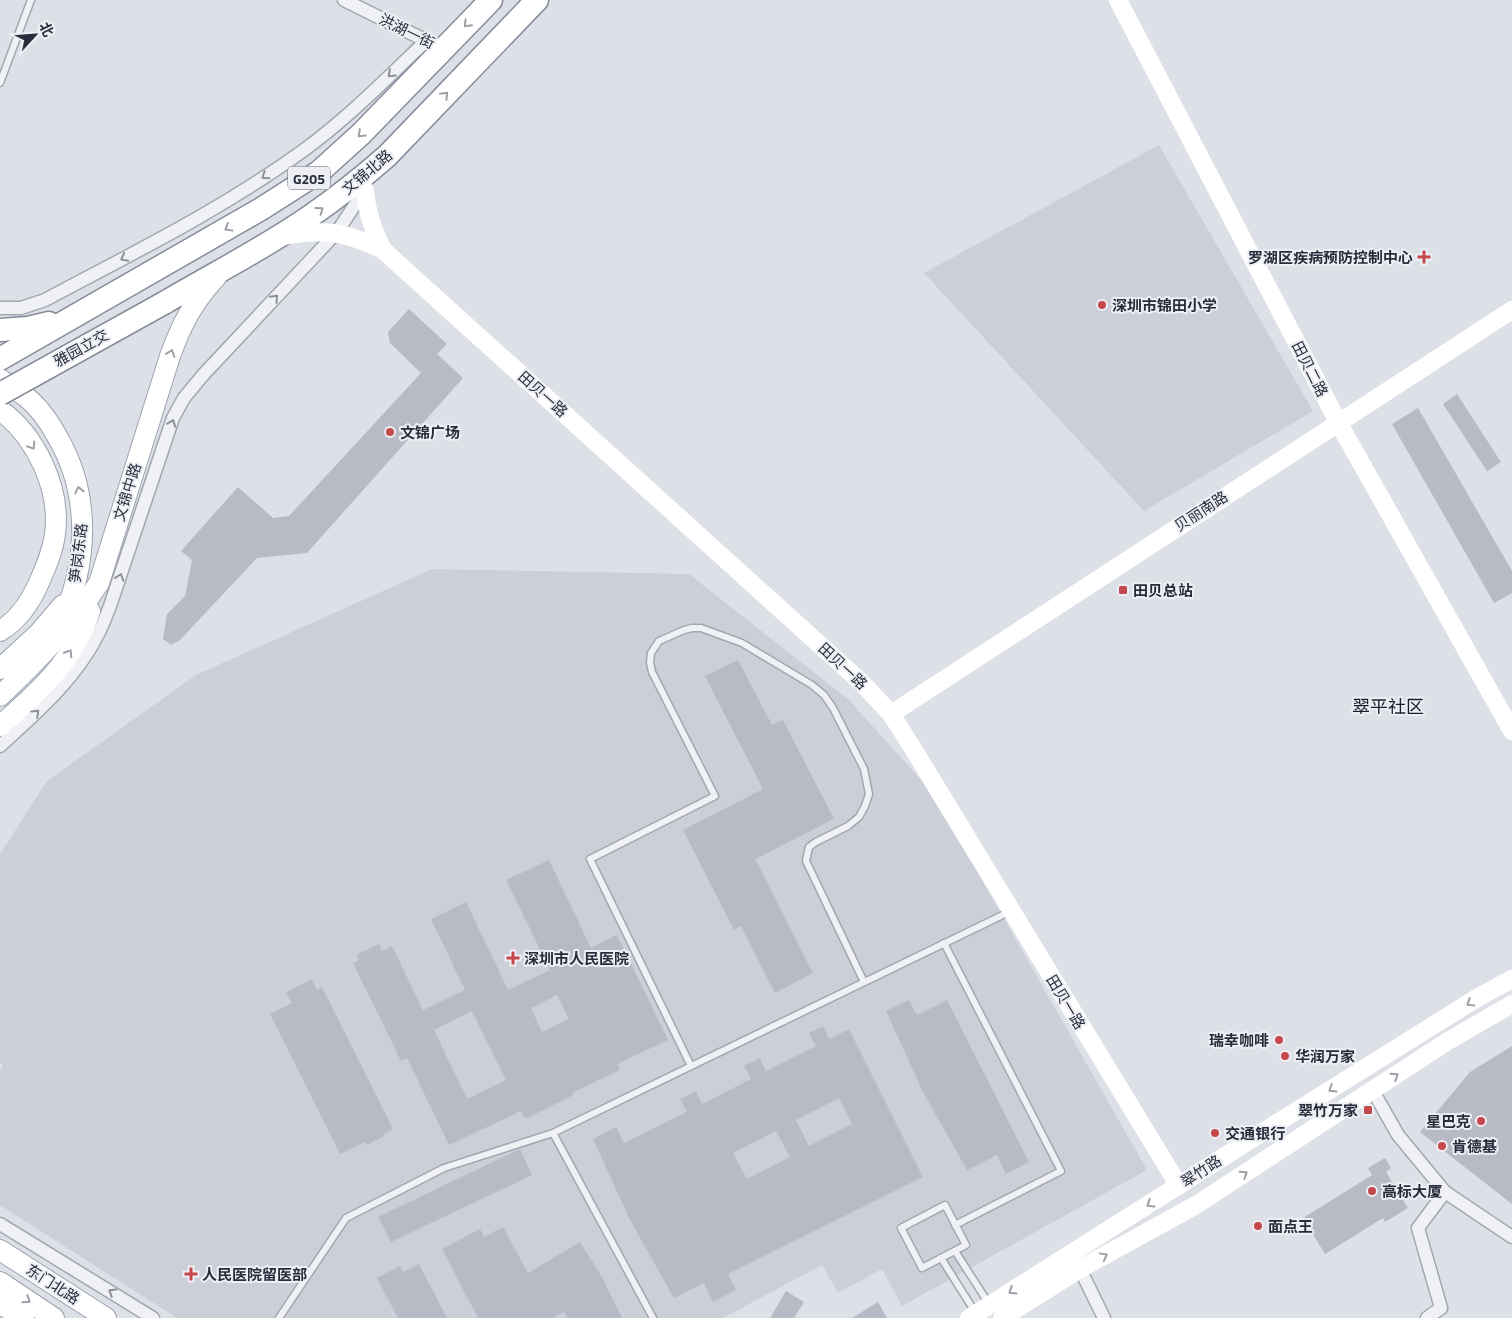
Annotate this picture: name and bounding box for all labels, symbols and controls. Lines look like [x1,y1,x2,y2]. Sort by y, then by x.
street label: 洪湖一街 [375,8,439,54]
north arrow [10,10,60,60]
text: 北 [35,18,60,40]
one-way arrow [464,19,473,28]
one-way arrow [387,68,396,77]
one-way arrow [439,92,448,101]
one-way arrow [357,128,366,137]
street label: 文锦北路 [337,144,397,200]
road number: G205 [288,167,330,190]
one-way arrow [261,170,270,180]
one-way arrow [314,207,324,216]
one-way arrow [225,221,234,231]
place label: 罗湖区疾病预防控制中心 [1248,246,1413,269]
marker: 罗湖区疾病预防控制中心 [1417,250,1431,264]
one-way arrow [121,252,130,262]
place label: 深圳市锦田小学 [1112,294,1217,317]
one-way arrow [269,295,278,304]
marker: 深圳市锦田小学 [1096,299,1108,311]
street label: 雅园立交 [49,323,113,373]
street label: 田贝二路 [1286,337,1334,401]
one-way arrow [165,349,175,358]
street label: 田贝一路 [513,365,573,423]
one-way arrow [166,419,176,427]
place label: 文锦广场 [400,421,460,444]
marker: 文锦广场 [384,426,396,438]
one-way arrow [26,441,35,450]
street label: 文锦中路 [107,460,147,524]
one-way arrow [74,485,85,494]
street label: 贝丽南路 [1170,485,1232,537]
street label: 笋岗东路 [63,522,93,584]
one-way arrow [114,573,124,581]
place label: 田贝总站 [1133,579,1193,602]
marker: 田贝总站 [1117,584,1129,596]
street label: 田贝一路 [813,637,873,695]
one-way arrow [63,649,72,658]
district label: 翠平社区 [1352,693,1424,720]
one-way arrow [30,710,39,719]
place label: 深圳市人民医院 [524,947,629,970]
marker: 深圳市人民医院 [506,951,520,965]
street label: 田贝一路 [1041,970,1091,1034]
one-way arrow [1466,997,1475,1006]
place label: 瑞幸咖啡 [1209,1029,1269,1052]
marker: 瑞幸咖啡 [1273,1034,1285,1046]
place label: 华润万家 [1295,1045,1355,1068]
marker: 华润万家 [1279,1050,1291,1062]
one-way arrow [1389,1073,1399,1082]
one-way arrow [1328,1082,1337,1092]
place label: 翠竹万家 [1298,1099,1358,1122]
marker: 翠竹万家 [1362,1104,1374,1116]
place label: 星巴克 [1426,1110,1471,1133]
marker: 星巴克 [1475,1115,1487,1127]
place label: 交通银行 [1225,1122,1285,1145]
marker: 交通银行 [1209,1127,1221,1139]
place label: 肯德基 [1452,1135,1497,1158]
marker: 肯德基 [1436,1140,1448,1152]
street label: 翠竹路 [1176,1149,1226,1193]
one-way arrow [1238,1171,1248,1180]
place label: 高标大厦 [1382,1180,1442,1203]
marker: 高标大厦 [1366,1185,1378,1197]
one-way arrow [1146,1198,1156,1207]
place label: 面点王 [1268,1215,1313,1238]
marker: 面点王 [1252,1220,1264,1232]
one-way arrow [1099,1253,1108,1263]
street label: 东门北路 [22,1258,84,1310]
place label: 人民医院留医部 [202,1263,307,1286]
marker: 人民医院留医部 [184,1267,198,1281]
one-way arrow [1009,1284,1018,1294]
one-way arrow [108,1289,117,1299]
one-way arrow [21,1294,31,1303]

